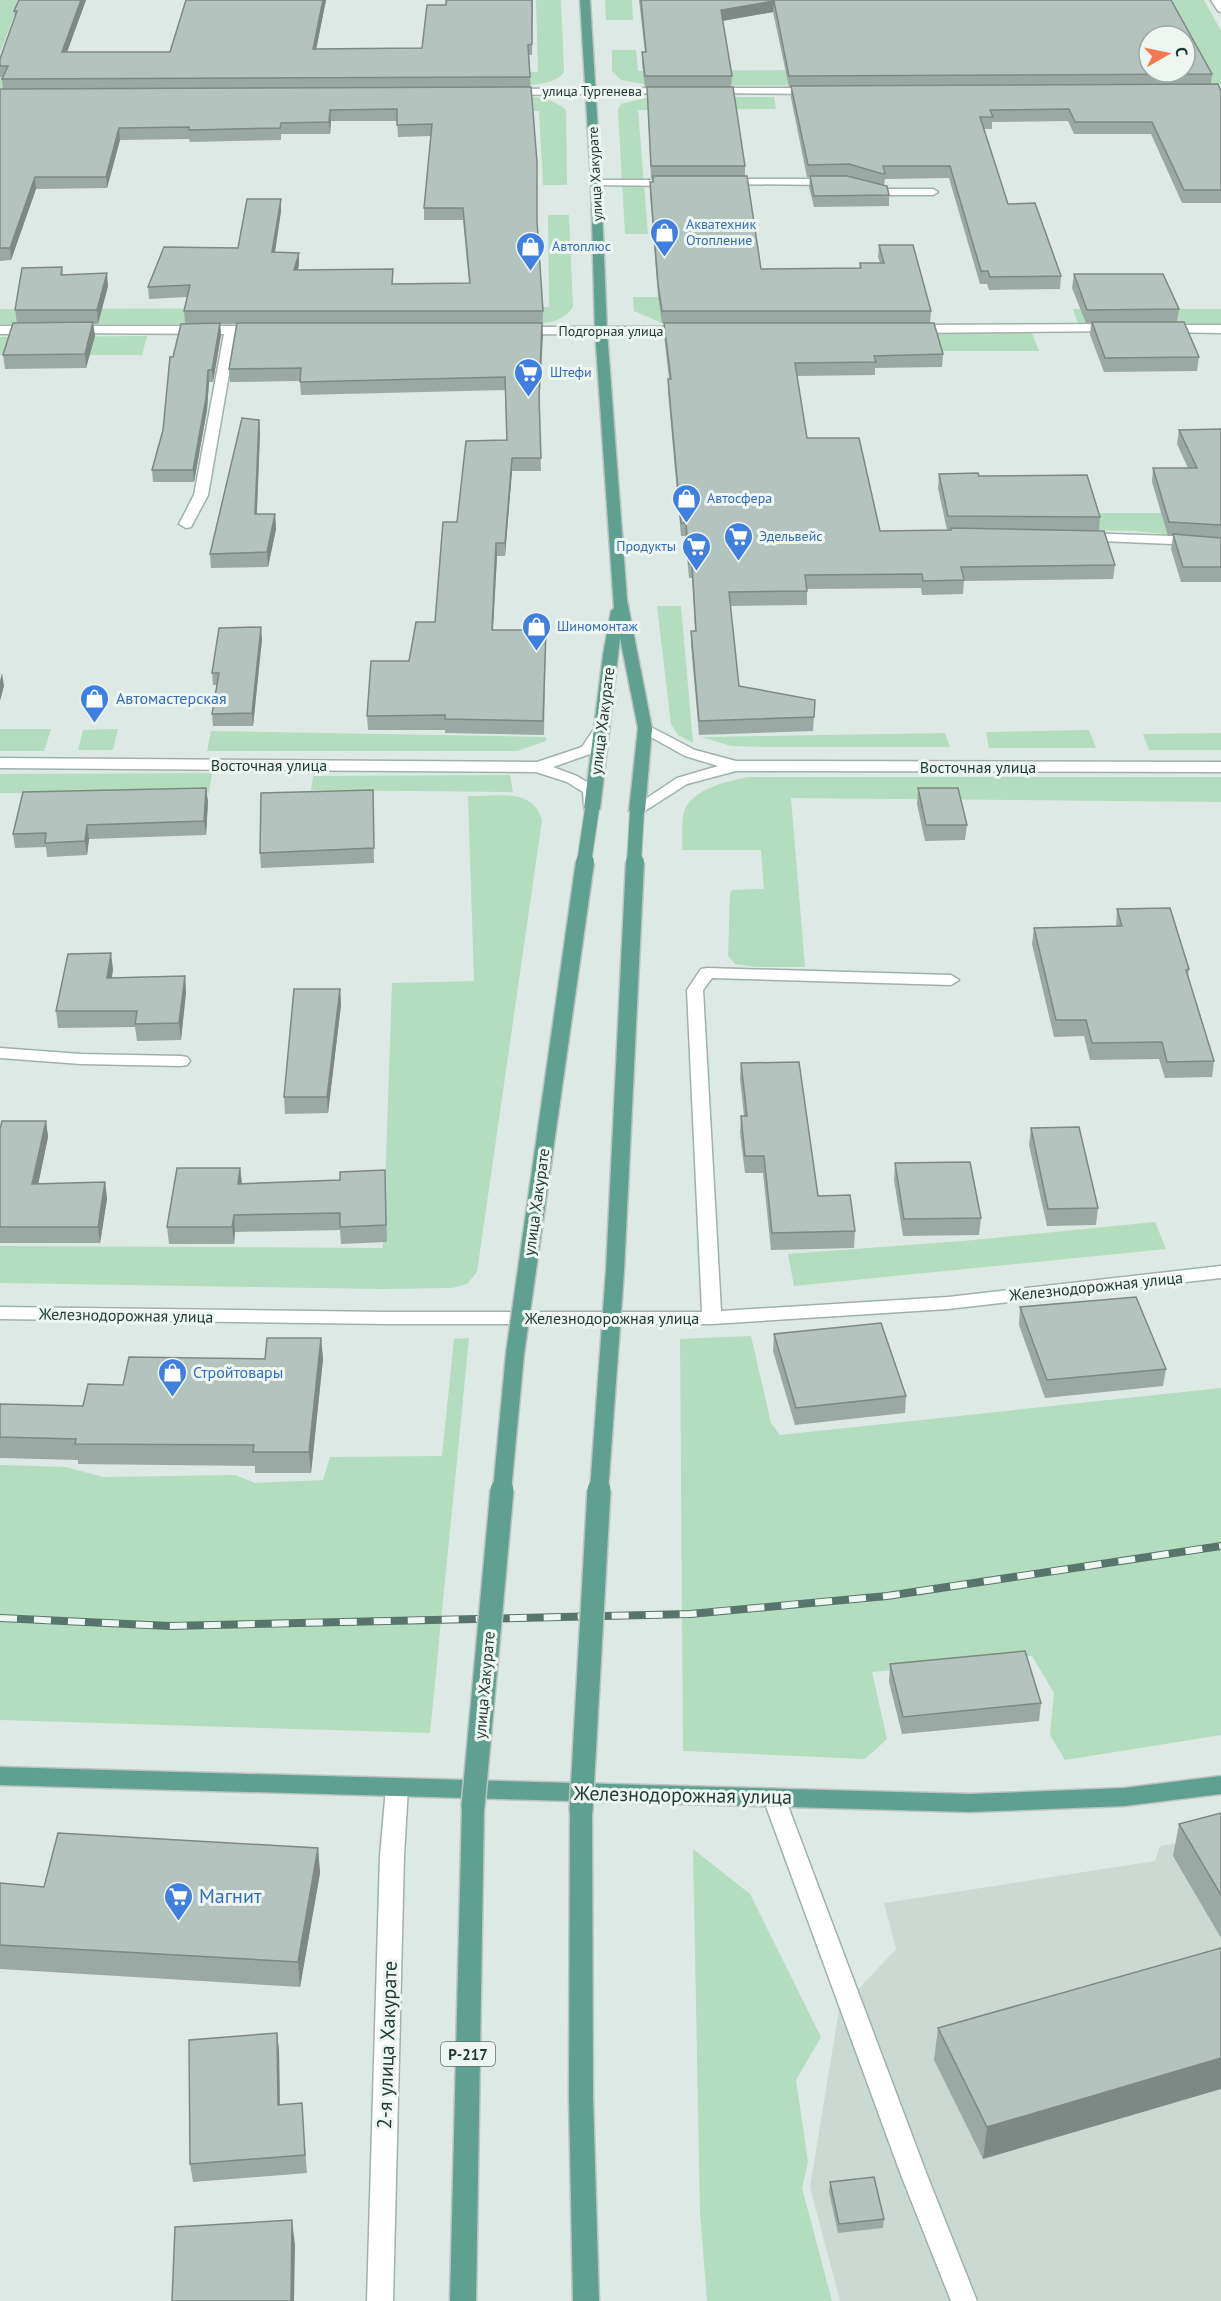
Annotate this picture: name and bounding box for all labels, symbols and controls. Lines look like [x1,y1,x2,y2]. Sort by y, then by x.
north arrow [1137,24,1197,84]
text: С [1171,46,1192,58]
street label: улица Тургенева [542,82,642,100]
street label: улица Хакурате [584,126,606,222]
place label: Акватехник Отопление [686,215,756,249]
shop icon: Акватехник Отопление [649,216,681,258]
shop icon: Автоплюс [515,230,547,272]
place label: Автоплюс [552,237,611,255]
street label: Подгорная улица [559,322,663,340]
supermarket icon: Штефи [513,356,545,398]
place label: Штефи [550,363,592,381]
shop icon: Автосфера [670,482,702,524]
place label: Автосфера [707,489,772,507]
supermarket icon: Эдельвейс [722,520,754,562]
place label: Эдельвейс [759,527,823,545]
supermarket icon: Продукты [681,530,713,572]
place label: Продукты [616,537,676,555]
shop icon: Шиномонтаж [520,610,552,652]
place label: Шиномонтаж [557,617,639,635]
street label: улица Хакурате [585,666,619,776]
shop icon: Автомастерская [79,682,111,724]
place label: Автомастерская [116,688,227,708]
street label: Восточная улица [211,755,327,775]
street label: Восточная улица [920,757,1036,777]
street label: улица Хакурате [519,1147,553,1257]
street label: Железнодорожная улица [1007,1267,1184,1305]
street label: Железнодорожная улица [38,1303,213,1327]
street label: Железнодорожная улица [524,1308,699,1328]
shop icon: Стройтовары [156,1356,188,1398]
place label: Стройтовары [193,1362,283,1382]
street label: улица Хакурате [469,1630,499,1740]
street label: Железнодорожная улица [573,1780,792,1810]
supermarket icon: Магнит [162,1880,194,1922]
place label: Магнит [199,1883,262,1909]
street label: 2-я улица Хакурате [371,1960,403,2130]
road number: Р-217 [441,2042,495,2066]

